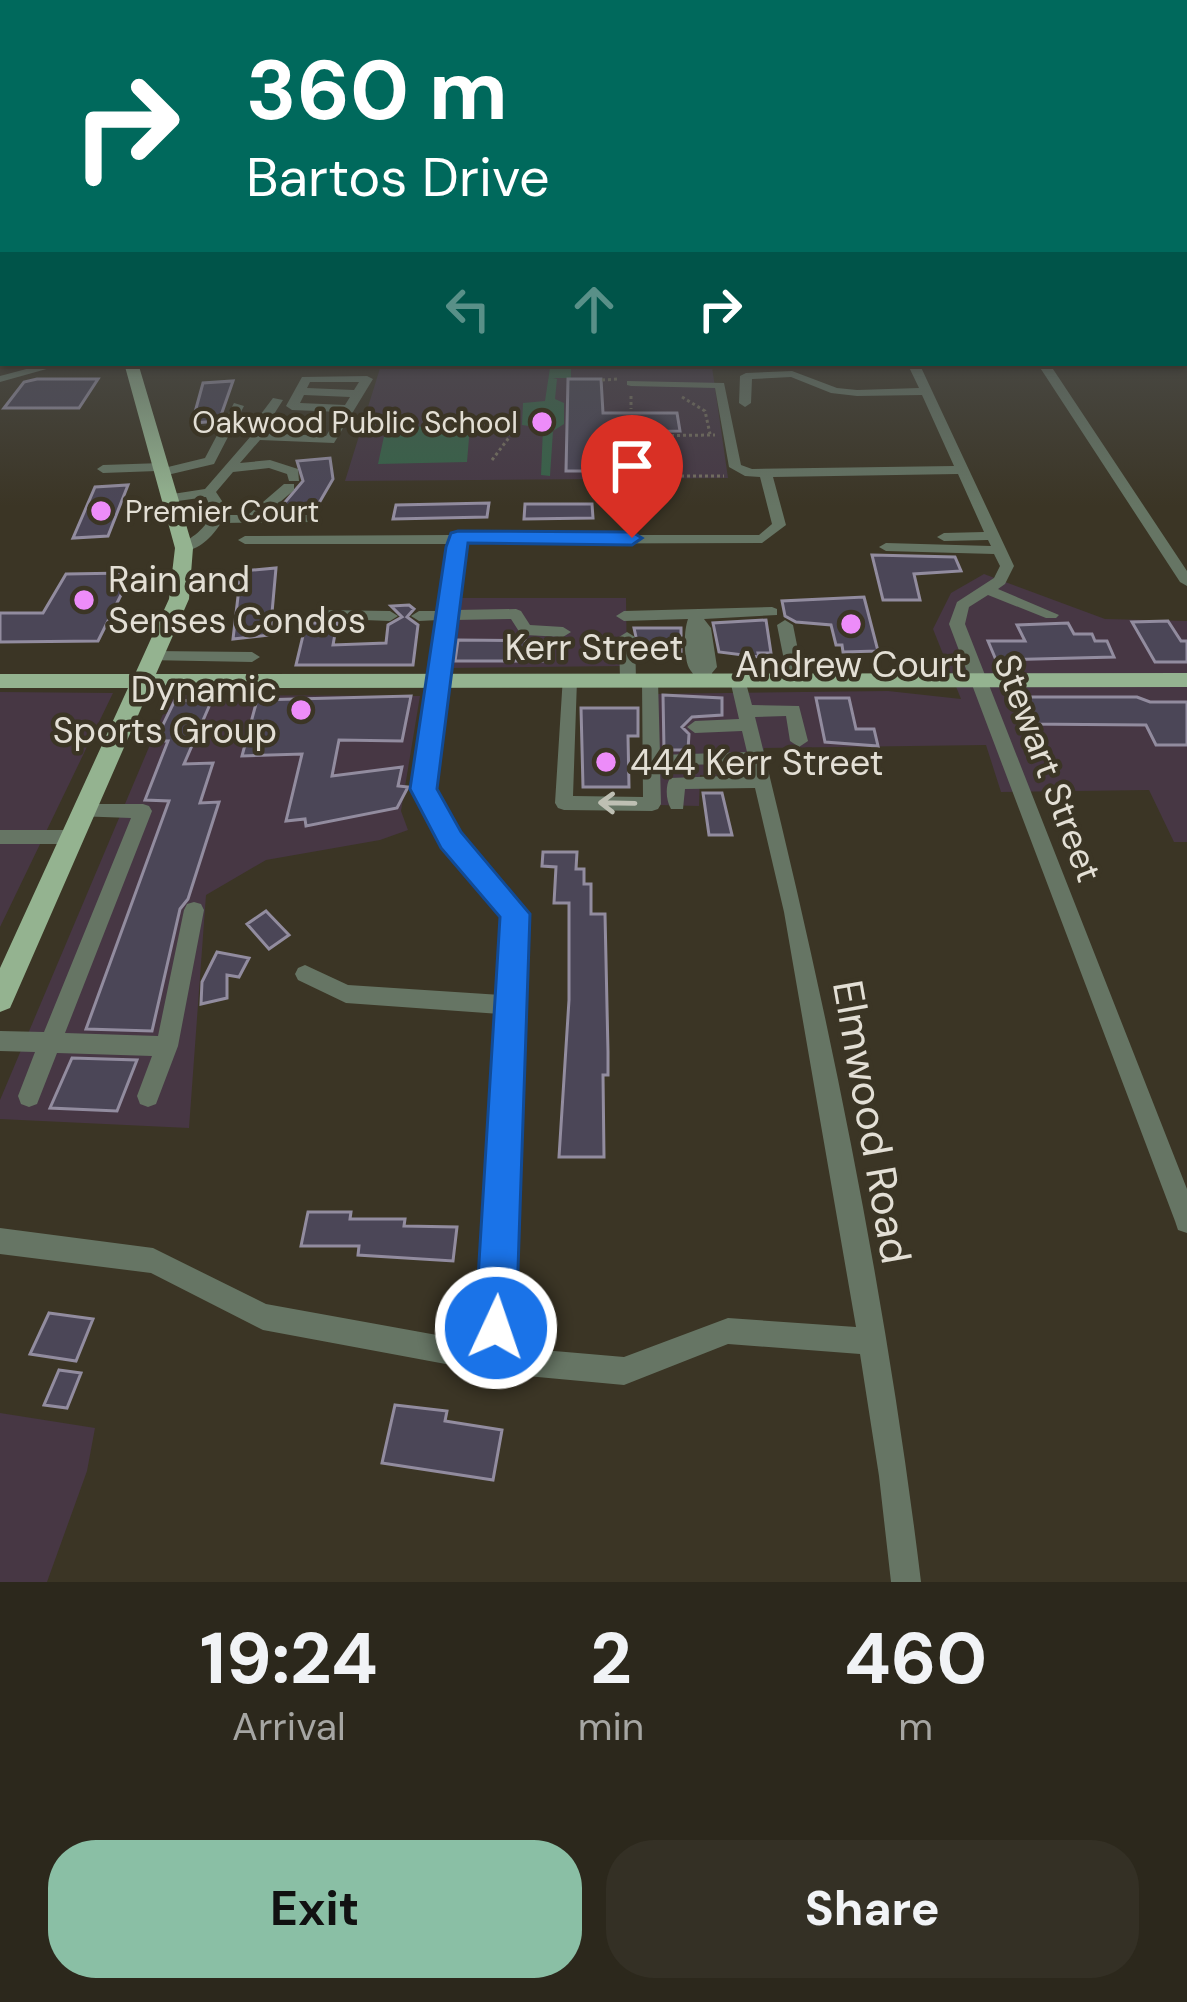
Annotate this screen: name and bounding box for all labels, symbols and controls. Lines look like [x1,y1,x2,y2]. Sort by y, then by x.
text: 360 m [246,36,508,145]
icon: right [48,48,204,204]
text: Bartos Drive [246,142,550,213]
icon: left [435,276,501,342]
icon: ahead [561,276,627,342]
icon: right [687,276,753,342]
place label: Oakwood Public School [192,403,518,442]
marker: Oakwood Public School [529,409,555,435]
pin [581,415,683,538]
icon: arrive [599,433,665,499]
place label: Premier Court [125,492,319,531]
marker: Premier Court [88,498,114,524]
place label: Rain and Senses Condos [108,556,366,644]
marker: Rain and Senses Condos [71,587,97,613]
marker: Andrew Court [838,611,864,637]
street label: Kerr Street [505,624,683,671]
place label: Andrew Court [735,641,967,688]
street label: Stewart Street [983,648,1113,888]
place label: Dynamic Sports Group [53,666,277,754]
marker: Dynamic Sports Group [288,697,314,723]
place label: 444 Kerr Street [630,739,884,786]
marker: 444 Kerr Street [593,749,619,775]
one-way arrow [598,792,637,814]
street label: Elmwood Road [820,976,924,1268]
position arrow [433,1265,559,1391]
text: 19:24 [200,1612,378,1705]
text: 2 [590,1612,632,1705]
text: 460 [844,1612,987,1705]
text: Arrival [232,1701,346,1752]
text: min [578,1701,644,1752]
text: m [898,1701,933,1752]
button: Exit [48,1840,582,1978]
button: Share [606,1840,1139,1978]

